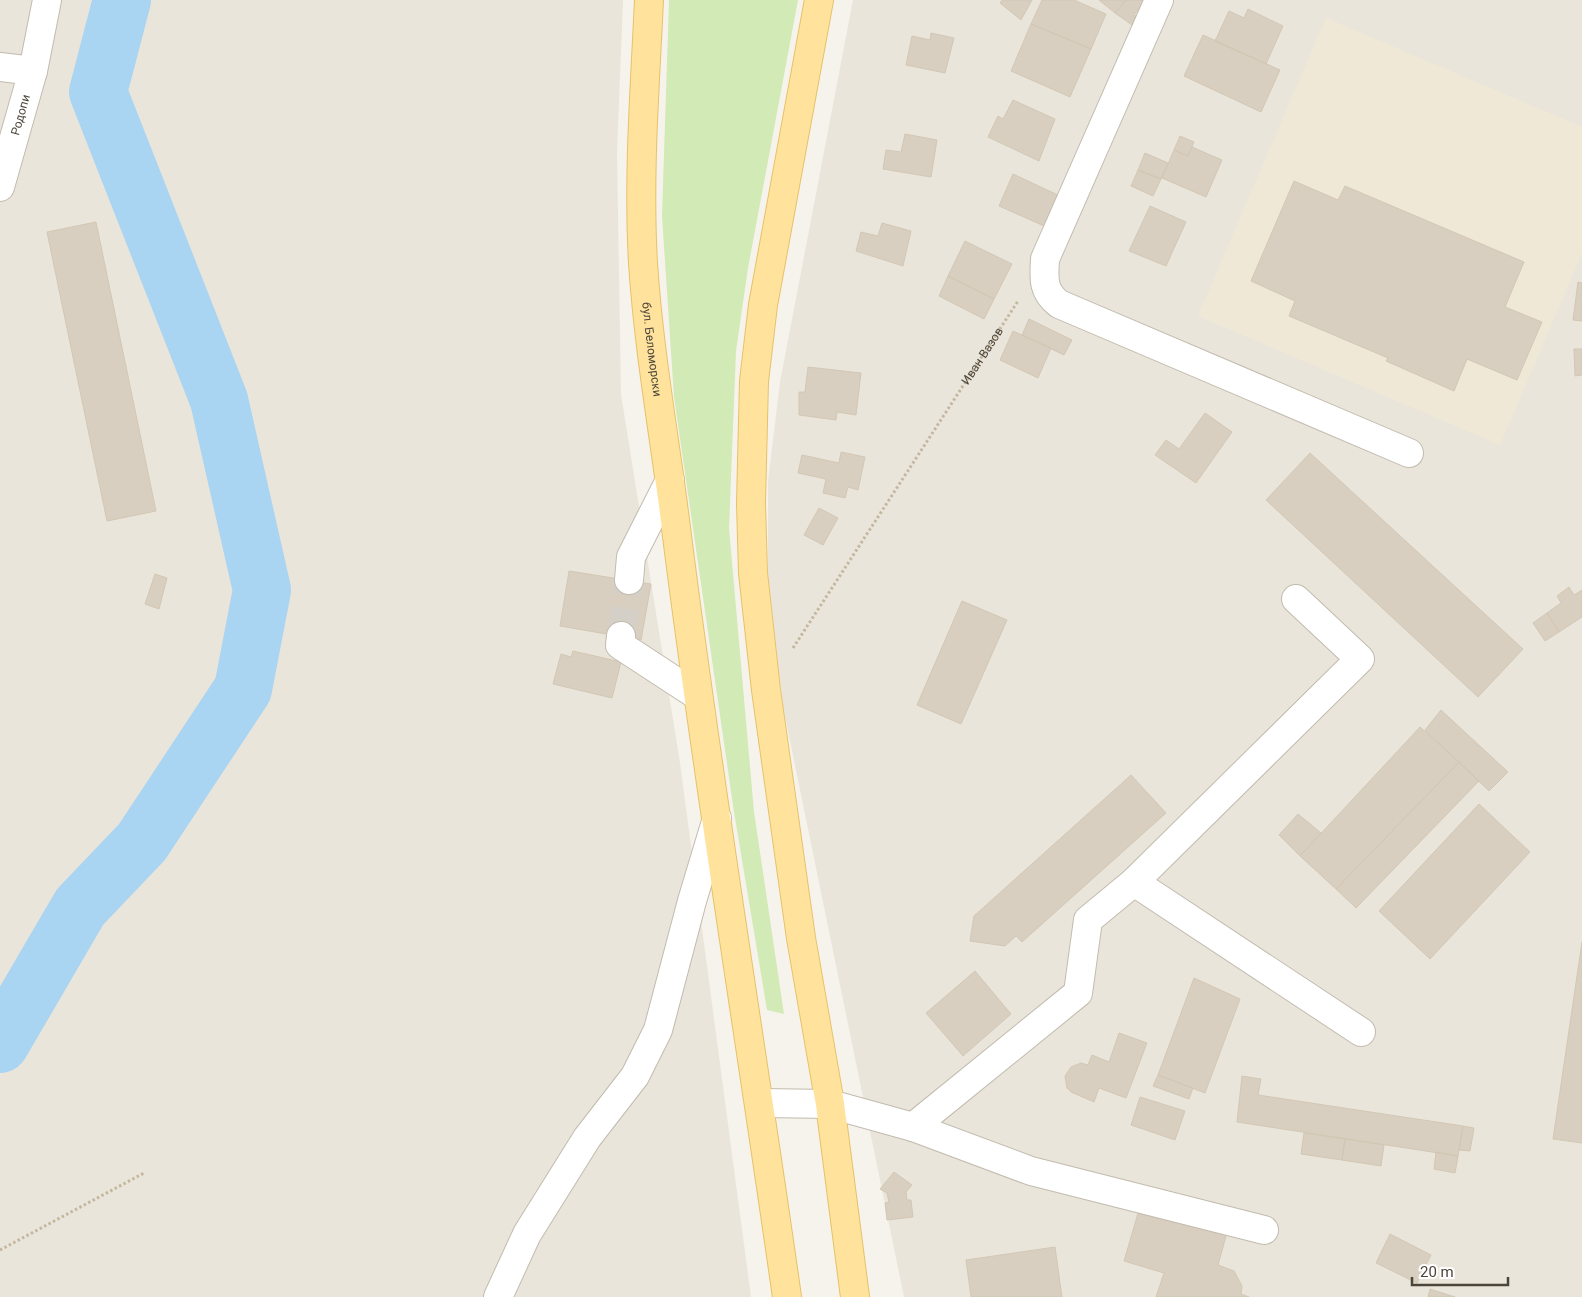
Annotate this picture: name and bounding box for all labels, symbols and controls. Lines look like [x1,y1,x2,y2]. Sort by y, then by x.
street label: Родопи [8,93,33,137]
street label: бул. Беломорски [639,301,665,398]
street label: Иван Вазов [959,325,1006,387]
scale bar [1412,1254,1508,1286]
text: 20 m [1420,1263,1454,1281]

